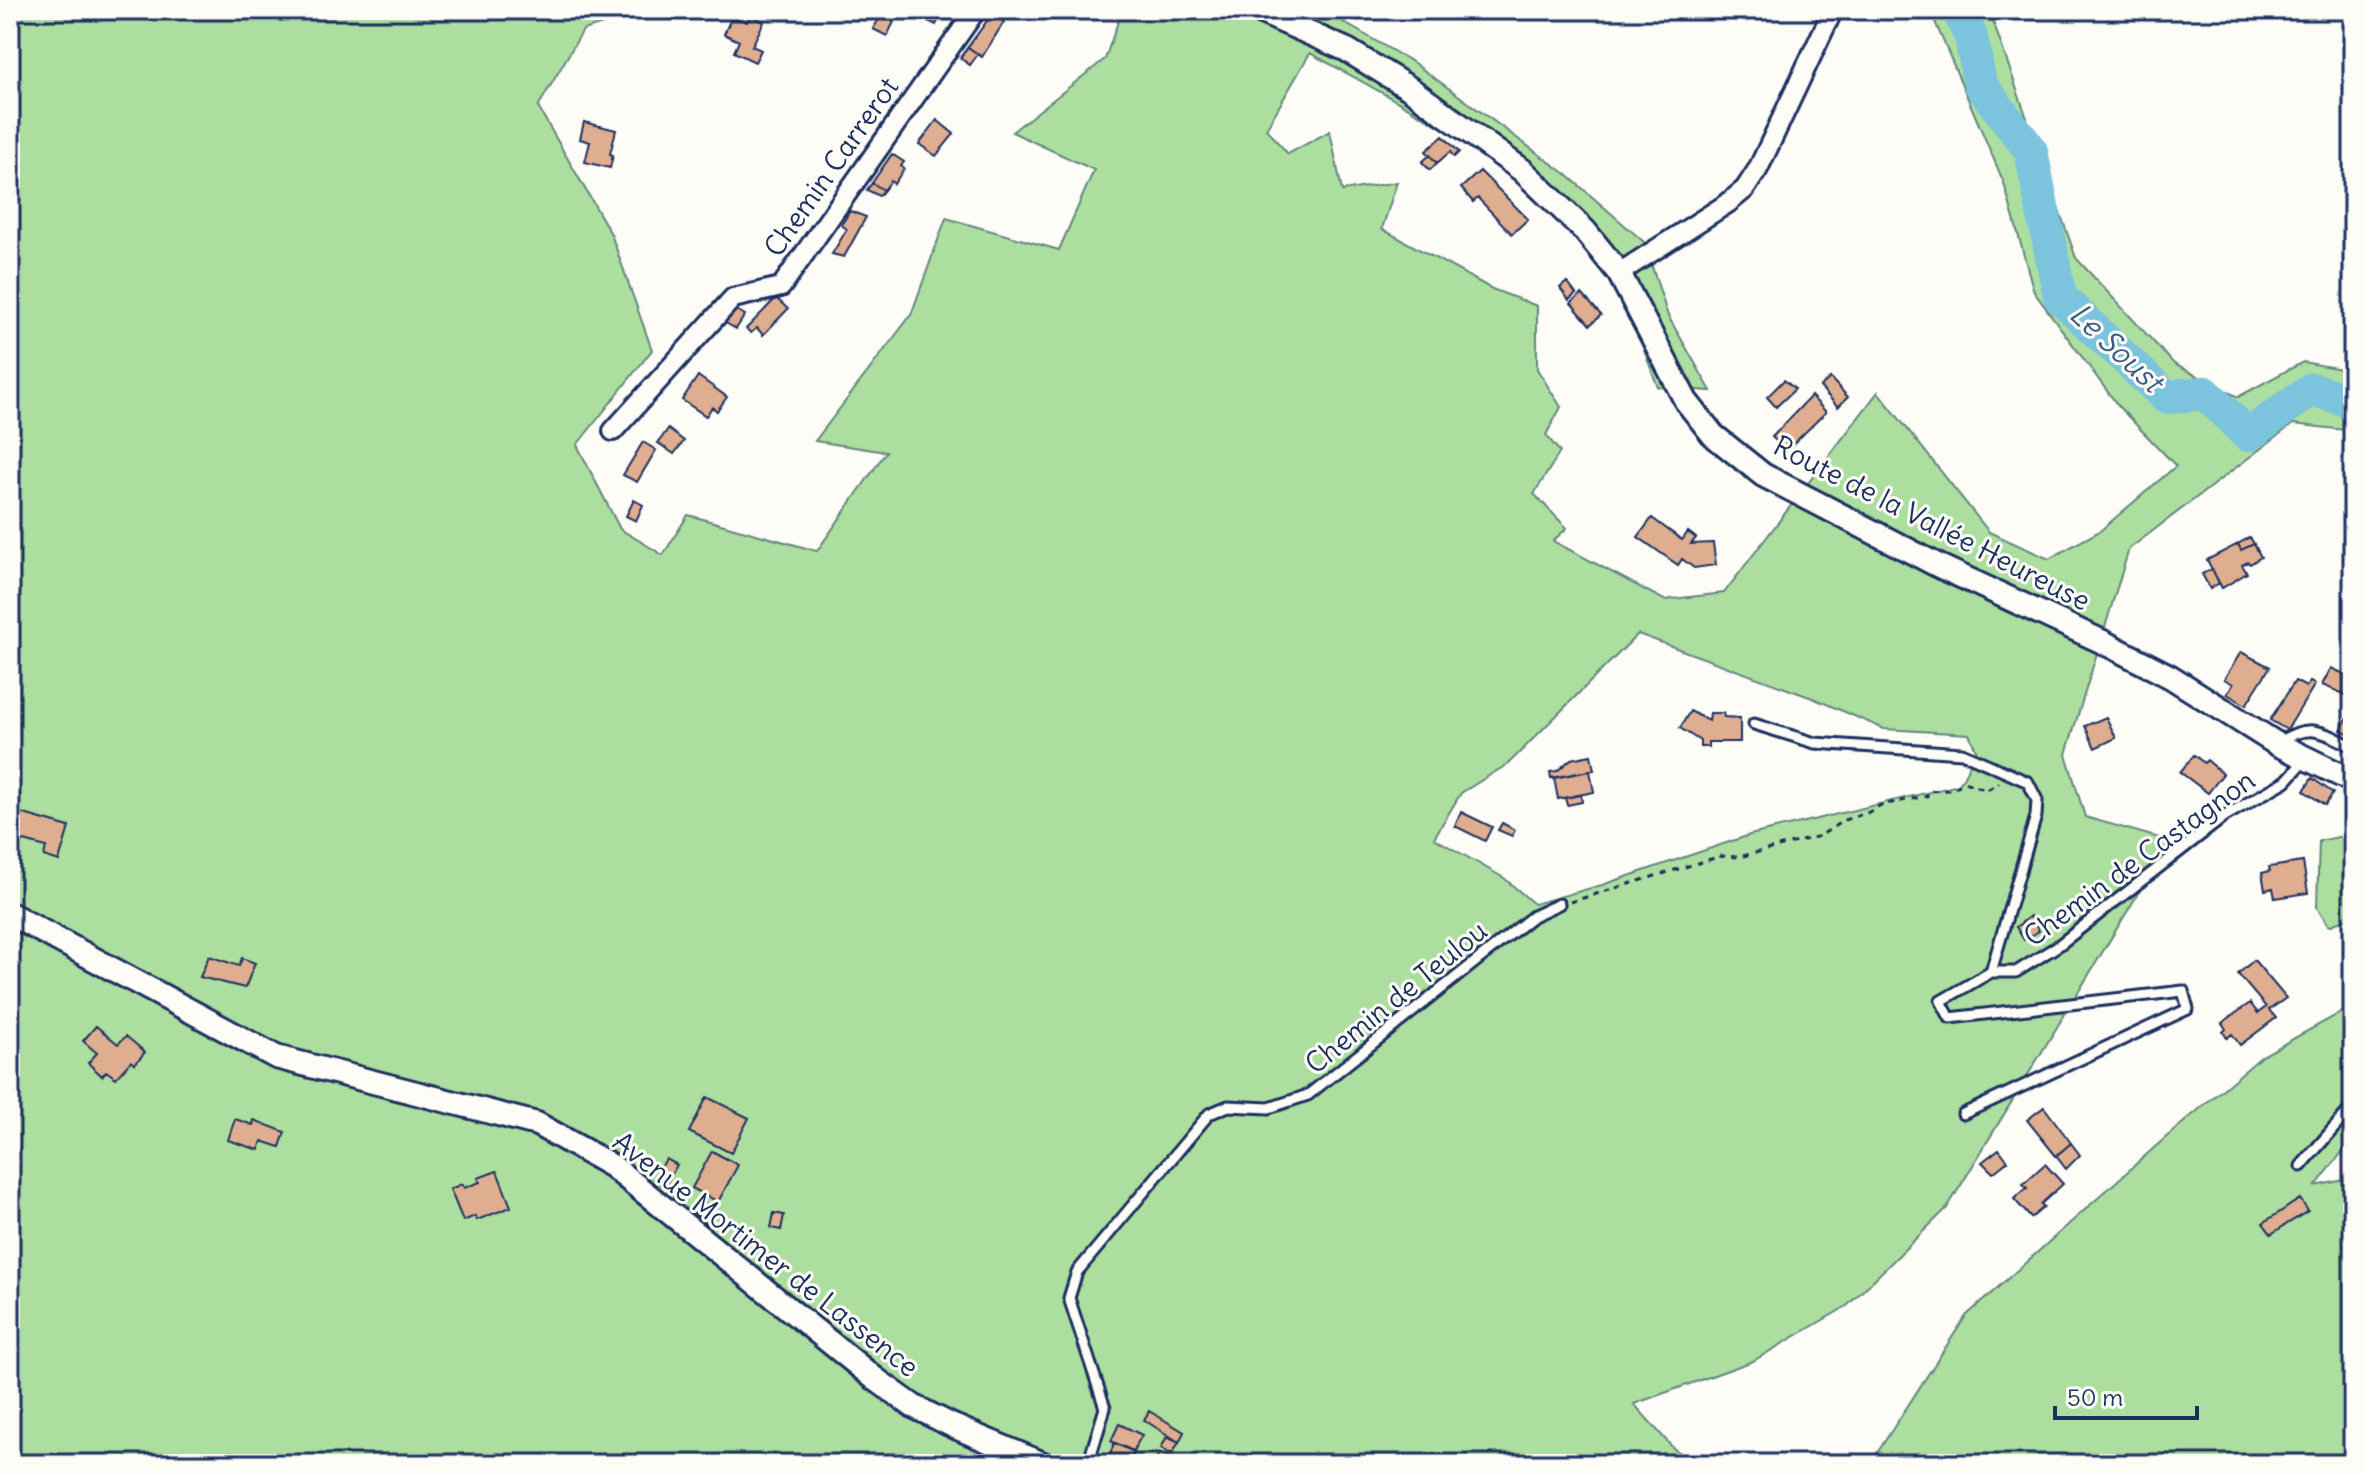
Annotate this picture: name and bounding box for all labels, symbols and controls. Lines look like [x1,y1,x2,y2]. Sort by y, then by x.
street label: Chemin Carrerot [756,70,906,264]
water label: Le Soust [2062,295,2174,403]
street label: Route de la Vallée Heureuse [1768,427,2096,619]
street label: Chemin de Castagnon [2016,762,2262,954]
street label: Chemin de Teulou [1298,913,1494,1081]
street label: Avenue Mortimer de Lassence [606,1123,926,1385]
scale bar [2055,1370,2197,1420]
text: 50 m [2067,1382,2123,1412]

